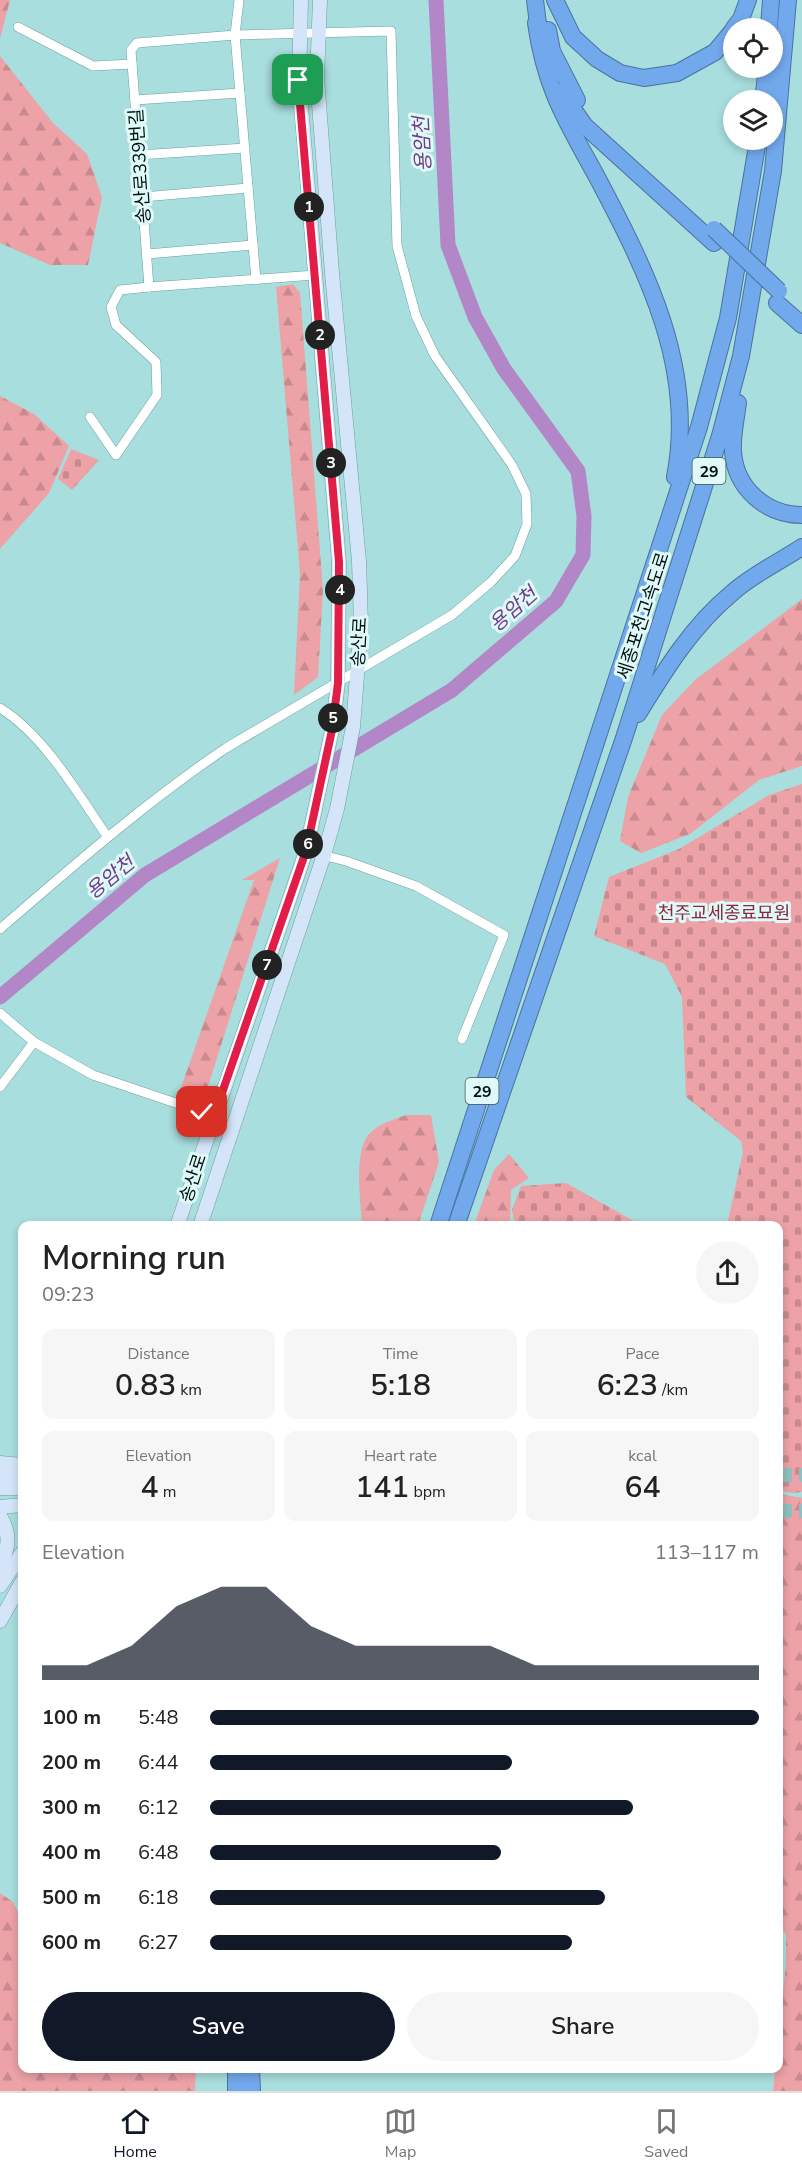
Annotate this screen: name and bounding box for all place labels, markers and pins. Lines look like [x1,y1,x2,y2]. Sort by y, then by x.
pin [272,54,323,105]
pin: 1 [294,192,324,222]
pin: 2 [305,320,335,350]
pin: 3 [316,448,346,478]
pin: 4 [325,575,355,605]
pin: 5 [318,703,348,733]
pin: 6 [293,829,323,859]
pin: 7 [252,950,282,980]
pin [176,1086,227,1137]

